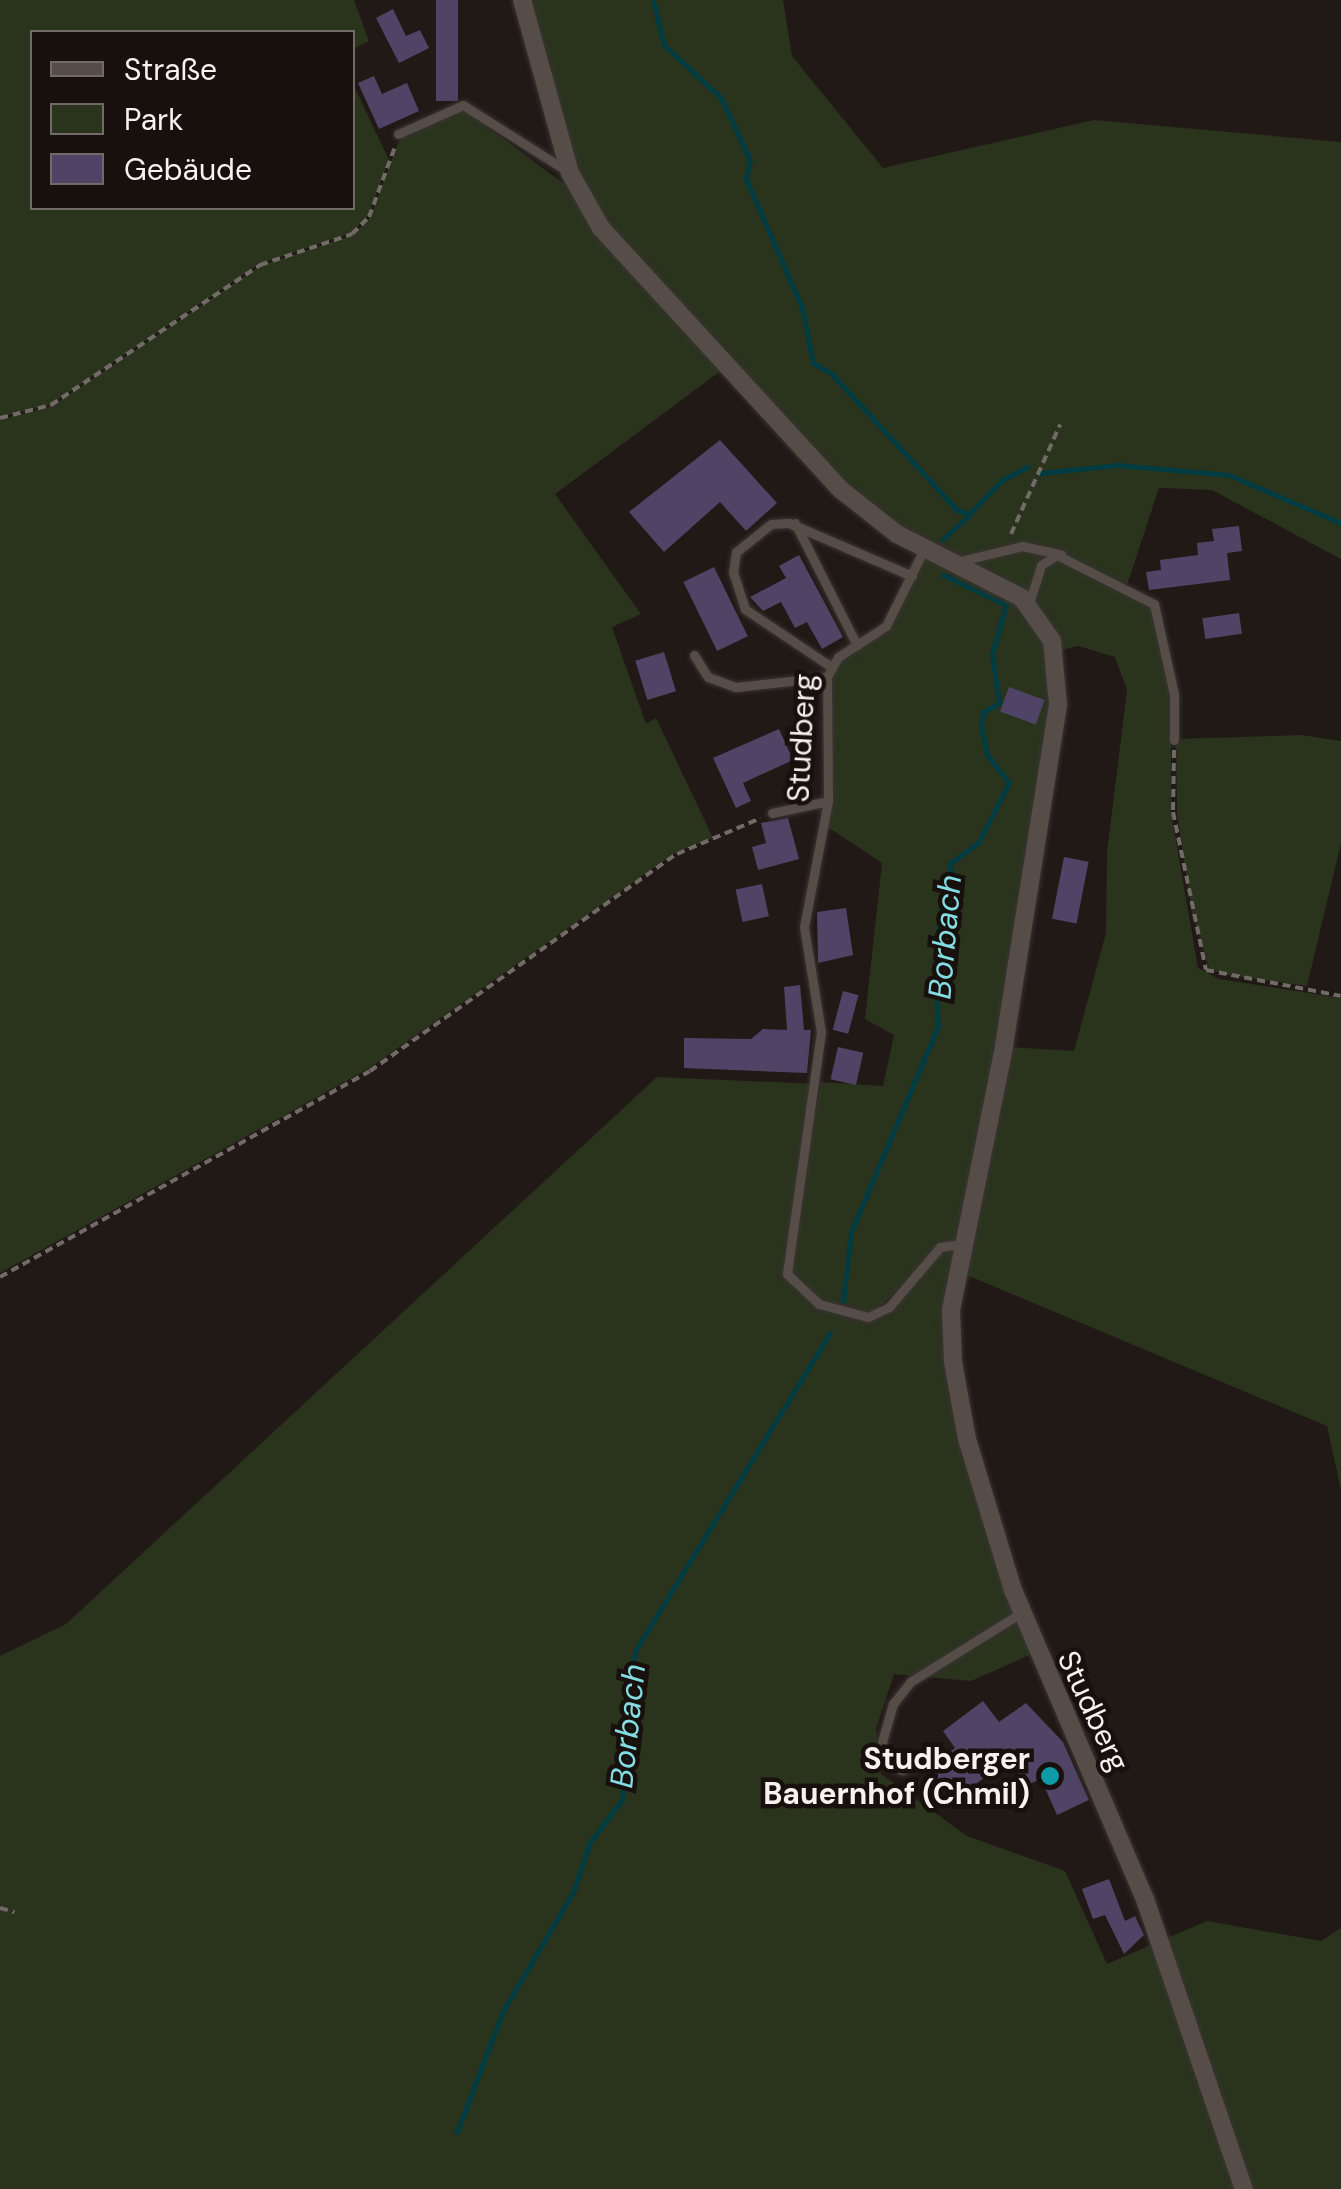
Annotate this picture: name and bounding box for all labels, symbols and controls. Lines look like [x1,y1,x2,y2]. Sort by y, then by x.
legend [30,30,355,210]
text: Straße [124,50,217,89]
text: Park [124,100,183,139]
text: Gebäude [124,150,252,189]
street label: Studberg [781,673,823,803]
water label: Borbach [920,873,970,1001]
street label: Studberg [1050,1645,1136,1777]
water label: Borbach [602,1662,654,1790]
place label: Studberger Bauernhof (Chmil) [763,1741,1030,1812]
marker: Studberger Bauernhof (Chmil) [1039,1765,1061,1787]

